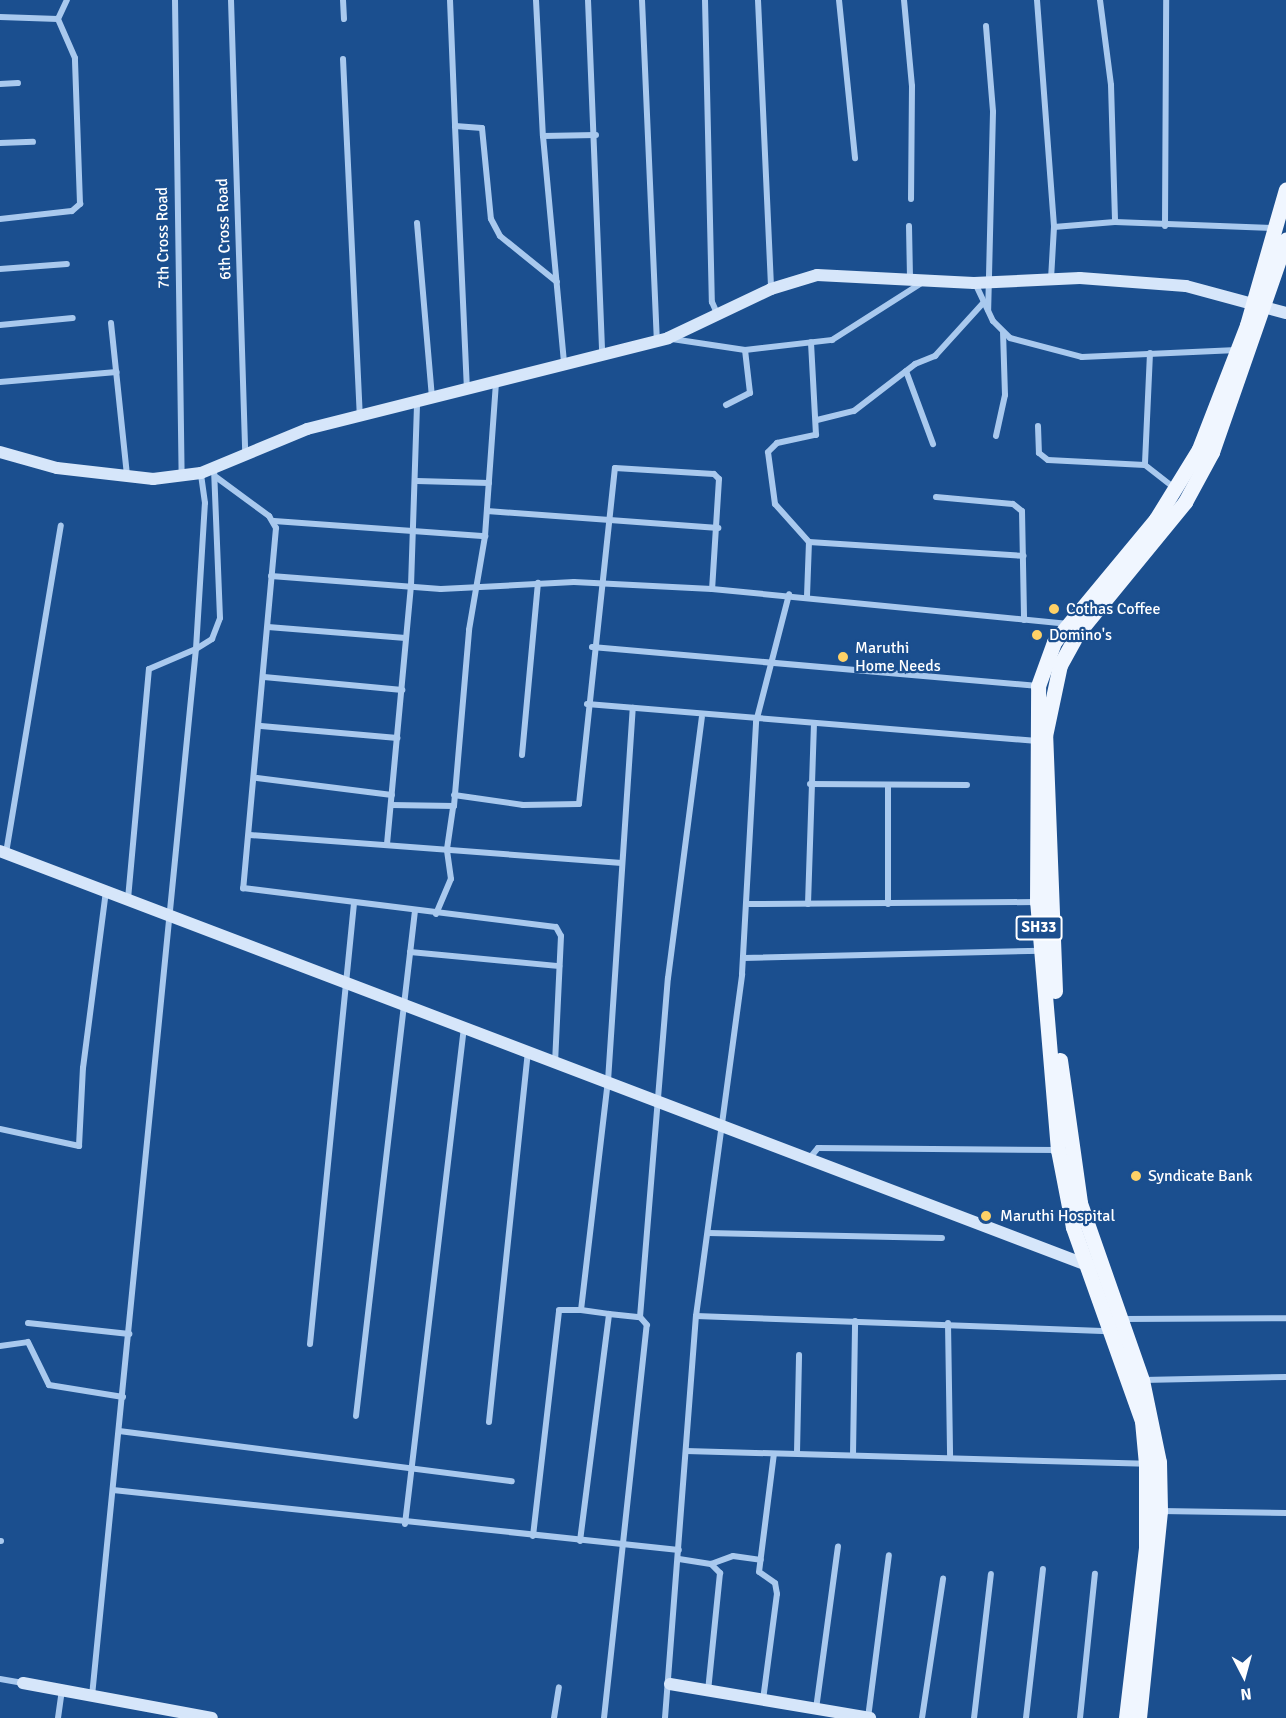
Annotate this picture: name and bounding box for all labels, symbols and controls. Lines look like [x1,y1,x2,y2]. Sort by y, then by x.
street label: 6th Cross Road [213,178,235,280]
street label: 7th Cross Road [153,187,173,289]
place label: Cothas Coffee [1066,599,1161,619]
marker: Cothas Coffee [1047,602,1061,616]
place label: Domino's [1049,625,1112,645]
marker: Domino's [1030,628,1044,642]
place label: Maruthi Home Needs [855,638,941,676]
marker: Maruthi Home Needs [836,650,850,664]
road number: SH33 [1015,916,1063,940]
place label: Syndicate Bank [1148,1166,1253,1186]
marker: Syndicate Bank [1129,1169,1143,1183]
place label: Maruthi Hospital [1000,1206,1115,1226]
marker: Maruthi Hospital [977,1207,995,1225]
north arrow [1214,1646,1274,1706]
text: N [1239,1683,1252,1704]

